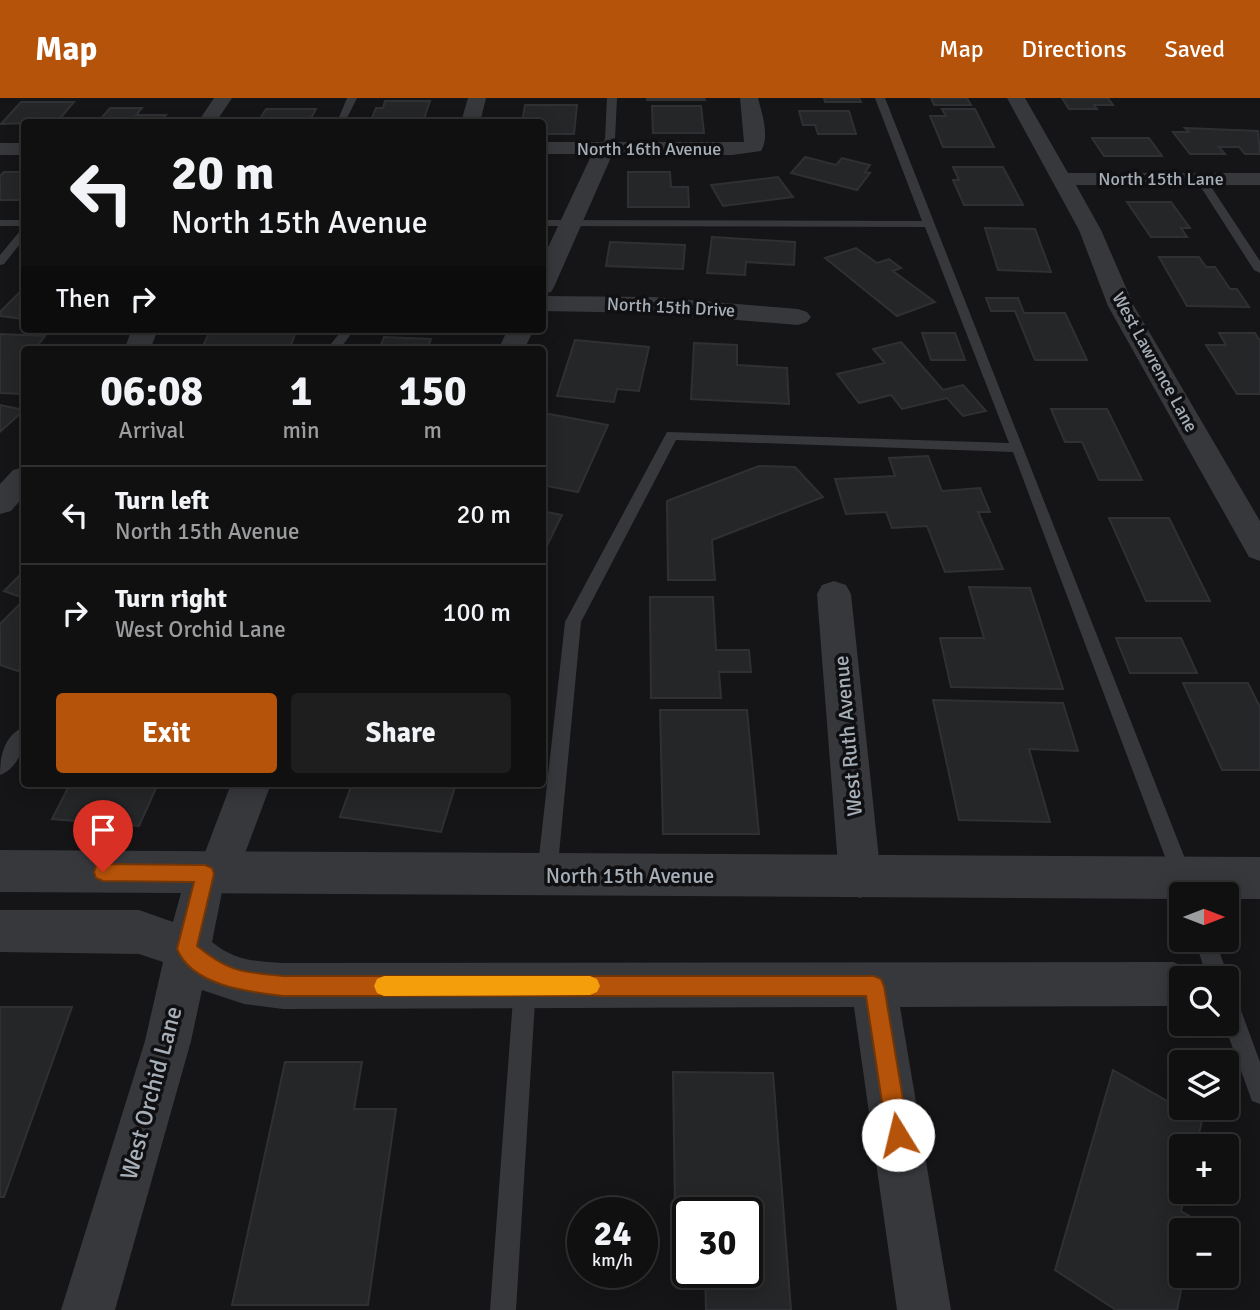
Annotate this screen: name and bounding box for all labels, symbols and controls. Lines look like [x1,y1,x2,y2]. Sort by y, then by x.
text: Map [35,29,97,70]
text: Map [939,34,984,64]
text: Directions [1022,34,1127,64]
text: Saved [1165,34,1225,64]
street label: North 16th Avenue [577,138,721,160]
text: 20 m [171,143,274,203]
icon: left [56,147,147,238]
street label: North 15th Lane [1098,168,1224,190]
text: North 15th Avenue [171,203,428,242]
icon: right [124,280,162,318]
text: Then [56,283,110,315]
street label: West Lawrence Lane [1107,288,1203,436]
street label: North 15th Drive [606,293,736,321]
text: 06:08 [100,366,203,417]
text: 1 [290,366,312,417]
text: 150 [399,366,467,417]
text: Arrival [119,416,185,445]
text: min [282,416,320,445]
text: m [424,416,442,445]
text: Turn left [115,485,209,517]
icon: left [56,496,94,534]
text: 20 m [456,499,511,531]
text: North 15th Avenue [115,517,300,546]
text: Turn right [115,583,227,615]
icon: right [56,594,94,632]
text: 100 m [442,597,511,629]
text: West Orchid Lane [115,615,286,644]
street label: West Ruth Avenue [828,654,868,818]
button: Exit [56,693,277,773]
button: Share [291,693,511,773]
pin [73,800,133,872]
icon: arrive [84,811,122,849]
street label: North 15th Avenue [546,863,714,889]
north arrow [1169,882,1239,952]
map controls [1169,882,1239,1288]
button: search [1169,966,1239,1036]
street label: West Orchid Lane [113,1003,189,1183]
button: layers [1169,1050,1239,1120]
position arrow [861,1098,935,1172]
button: + [1169,1134,1239,1204]
speed limit sign: 30 [672,1197,763,1288]
text: 24 [594,1212,631,1255]
button: − [1169,1218,1239,1288]
text: km/h [592,1249,633,1271]

